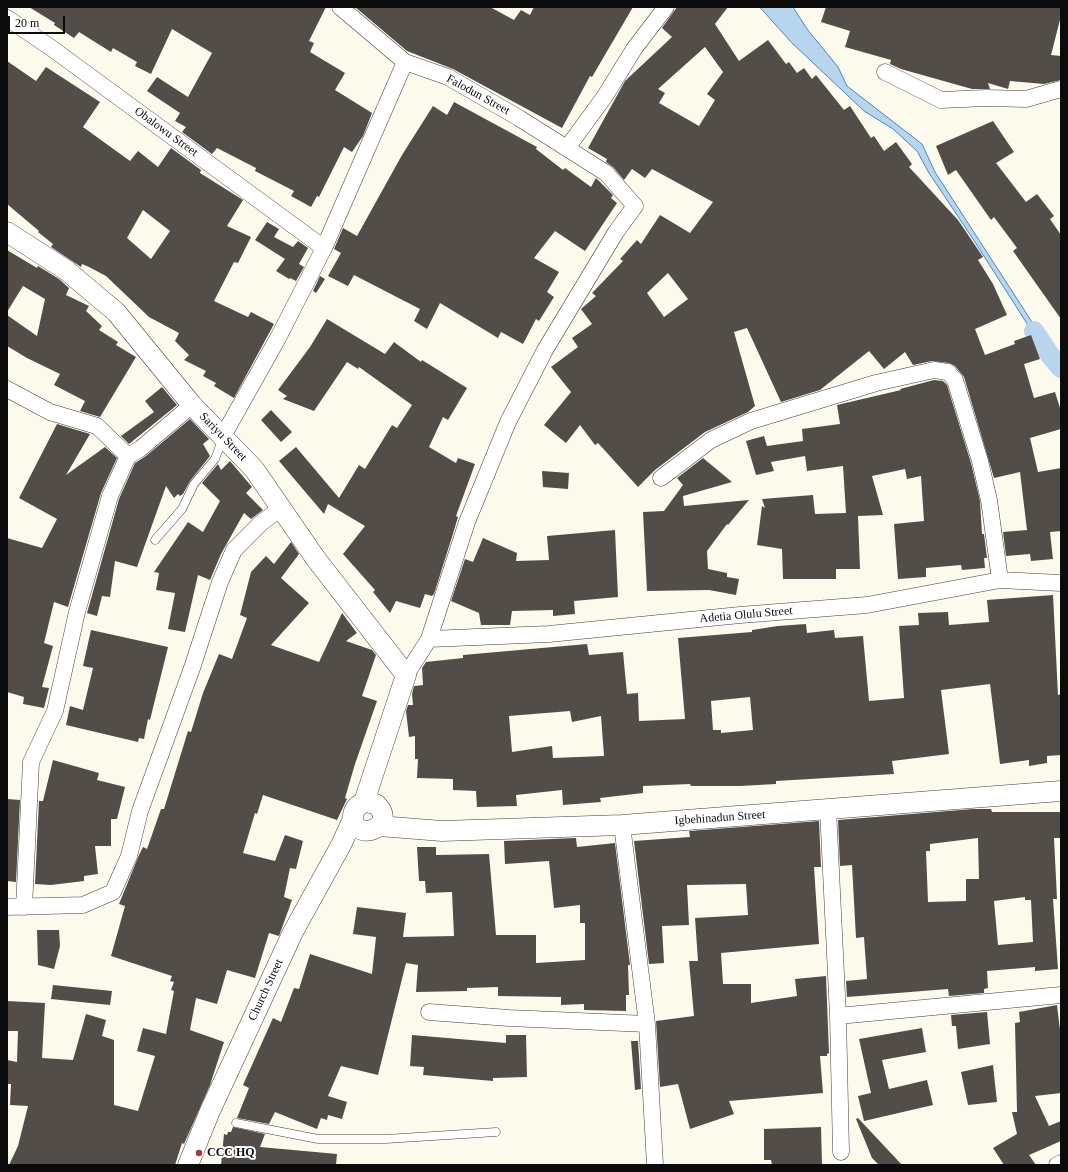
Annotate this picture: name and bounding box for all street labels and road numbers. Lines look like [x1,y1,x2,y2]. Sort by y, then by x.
street label: Falodun Street [444,72,512,118]
street label: Obalowu Street [131,104,201,160]
street label: Sariyu Street [196,410,250,464]
street label: Adetia Olulu Street [699,604,793,626]
street label: Igbehinadun Street [674,808,766,828]
street label: Church Street [245,957,287,1023]

